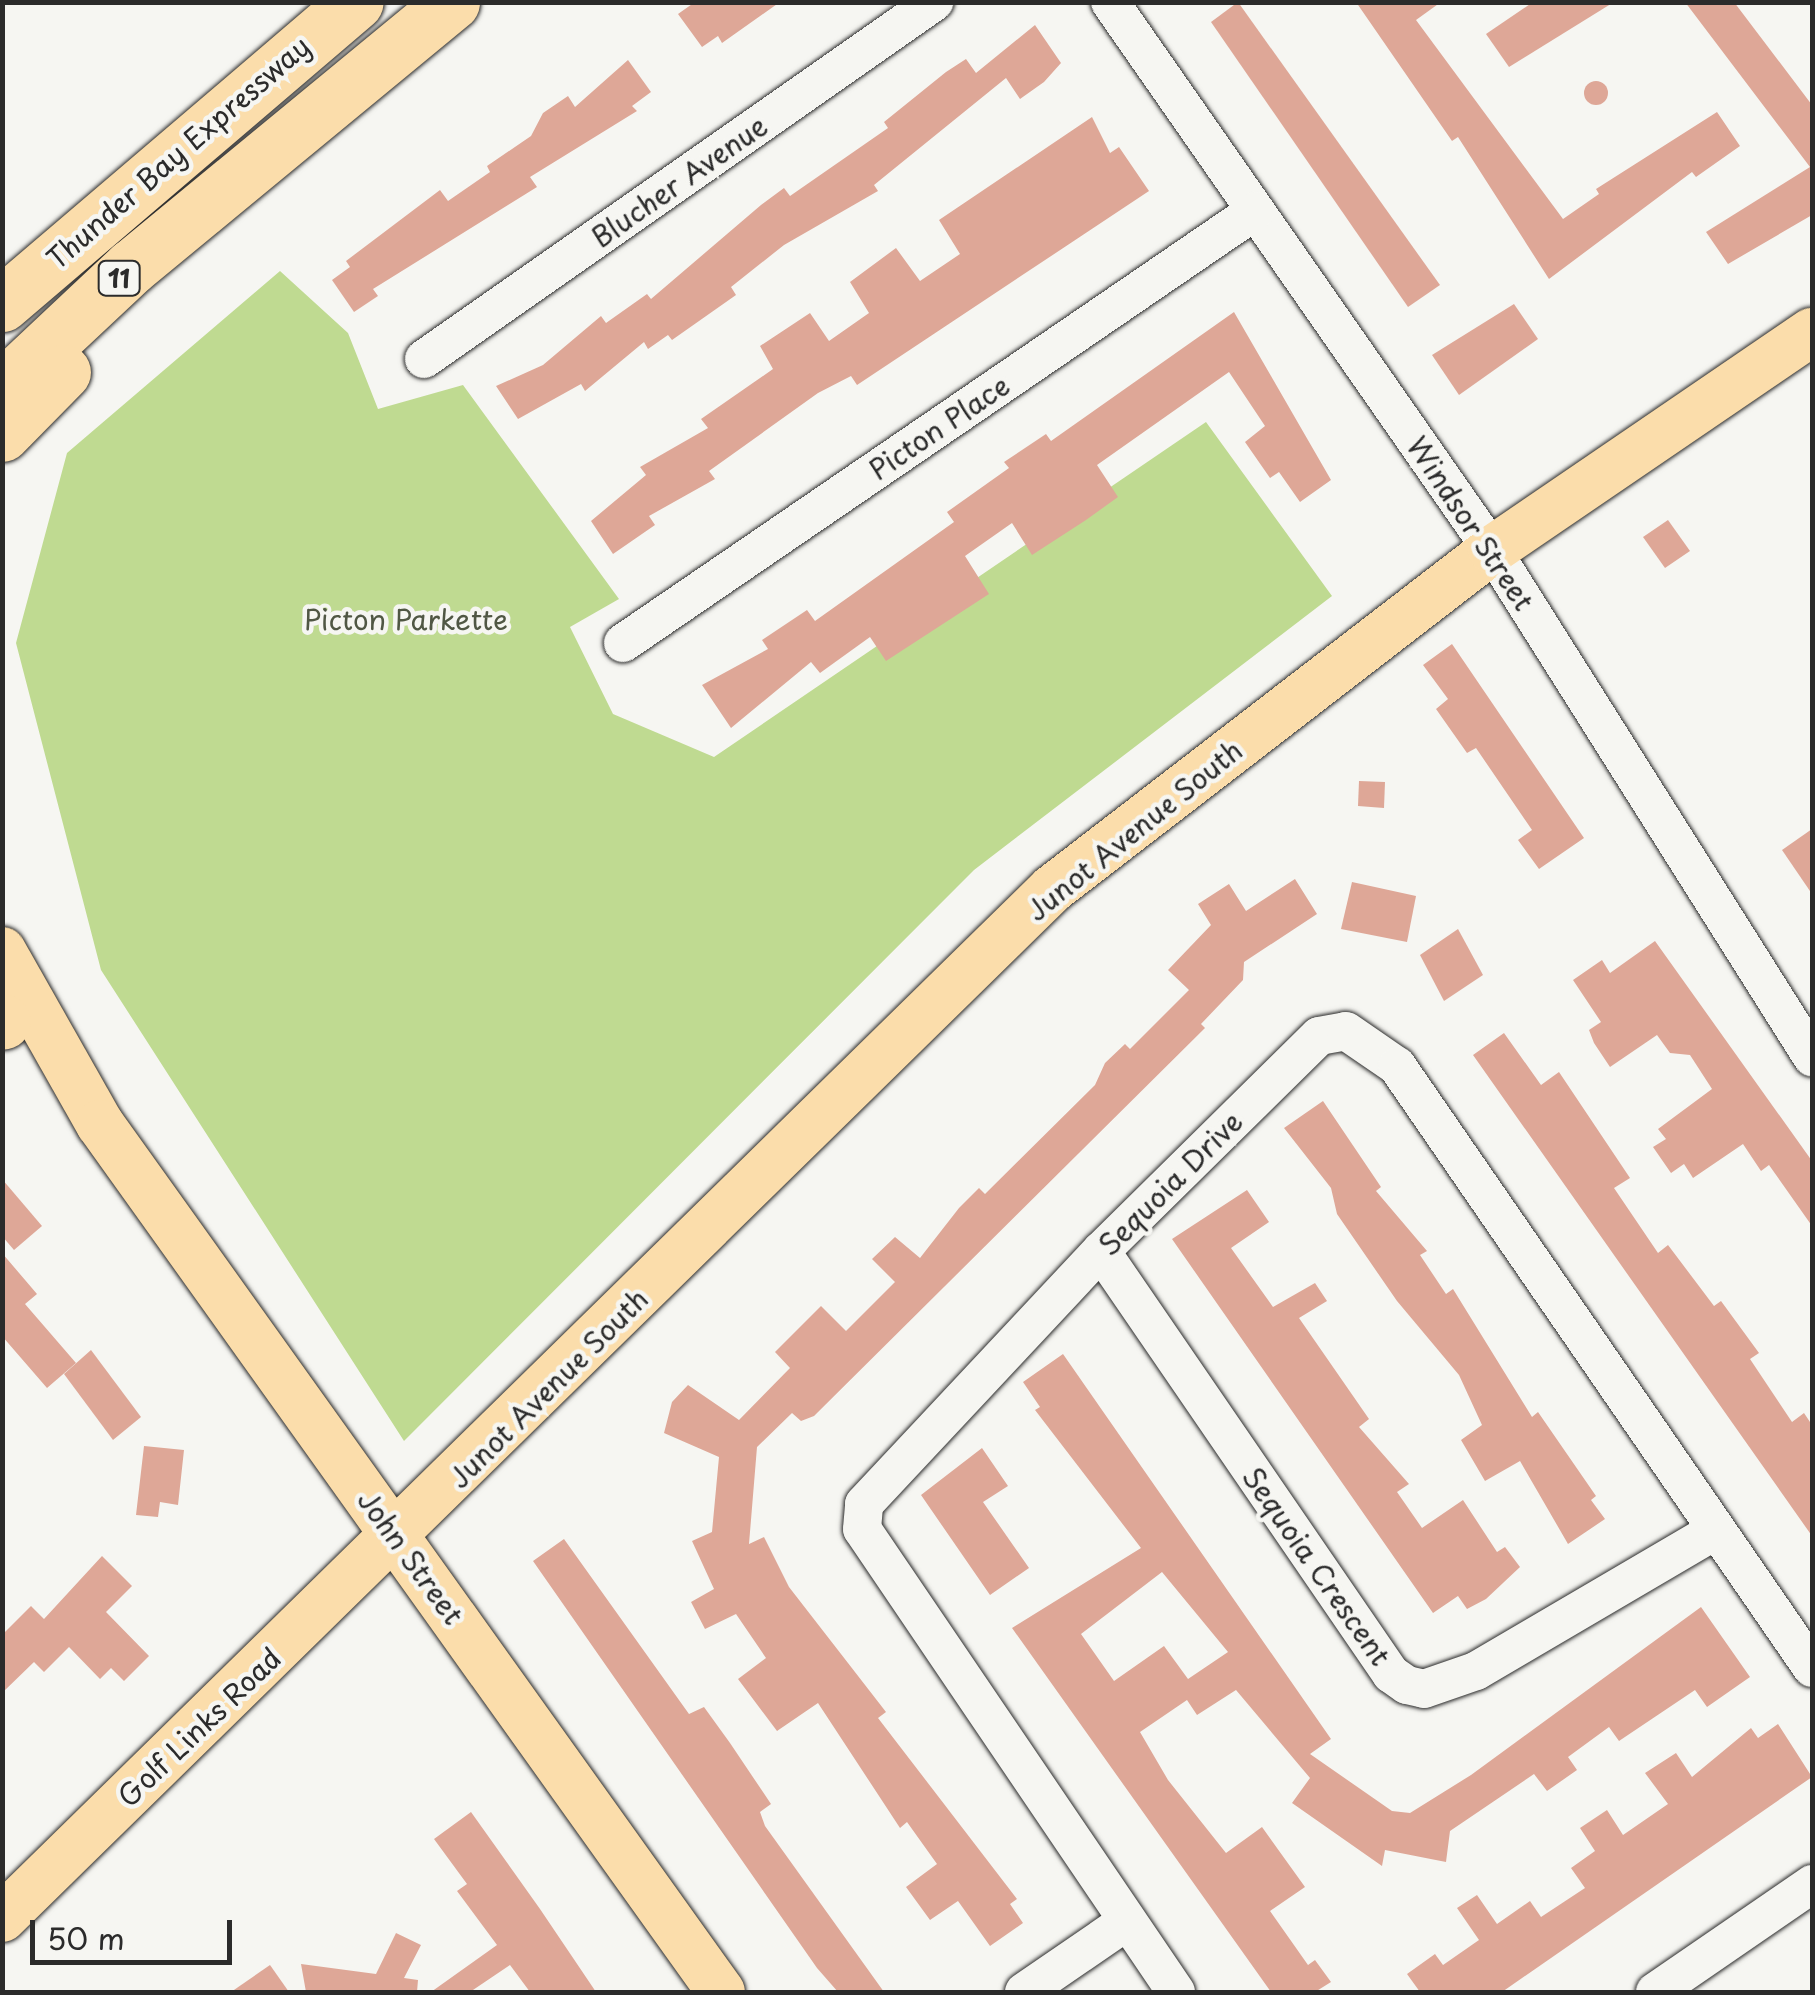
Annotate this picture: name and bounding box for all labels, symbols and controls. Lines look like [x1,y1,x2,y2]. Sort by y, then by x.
street label: Thunder Bay Expressway [40,29,316,275]
street label: Blucher Avenue [585,108,773,254]
road number: 11 [96,258,142,298]
street label: Picton Place [862,368,1016,486]
street label: Windsor Street [1400,429,1542,617]
park label: Picton Parkette [305,602,507,636]
street label: Junot Avenue South [1020,733,1248,927]
street label: Sequoia Drive [1092,1105,1248,1261]
street label: Junot Avenue South [442,1282,654,1494]
street label: Sequoia Crescent [1236,1460,1398,1672]
street label: John Street [351,1483,471,1631]
street label: Golf Links Road [110,1640,288,1814]
scale bar [35,1900,238,1962]
text: 50 m [47,1915,125,1960]

